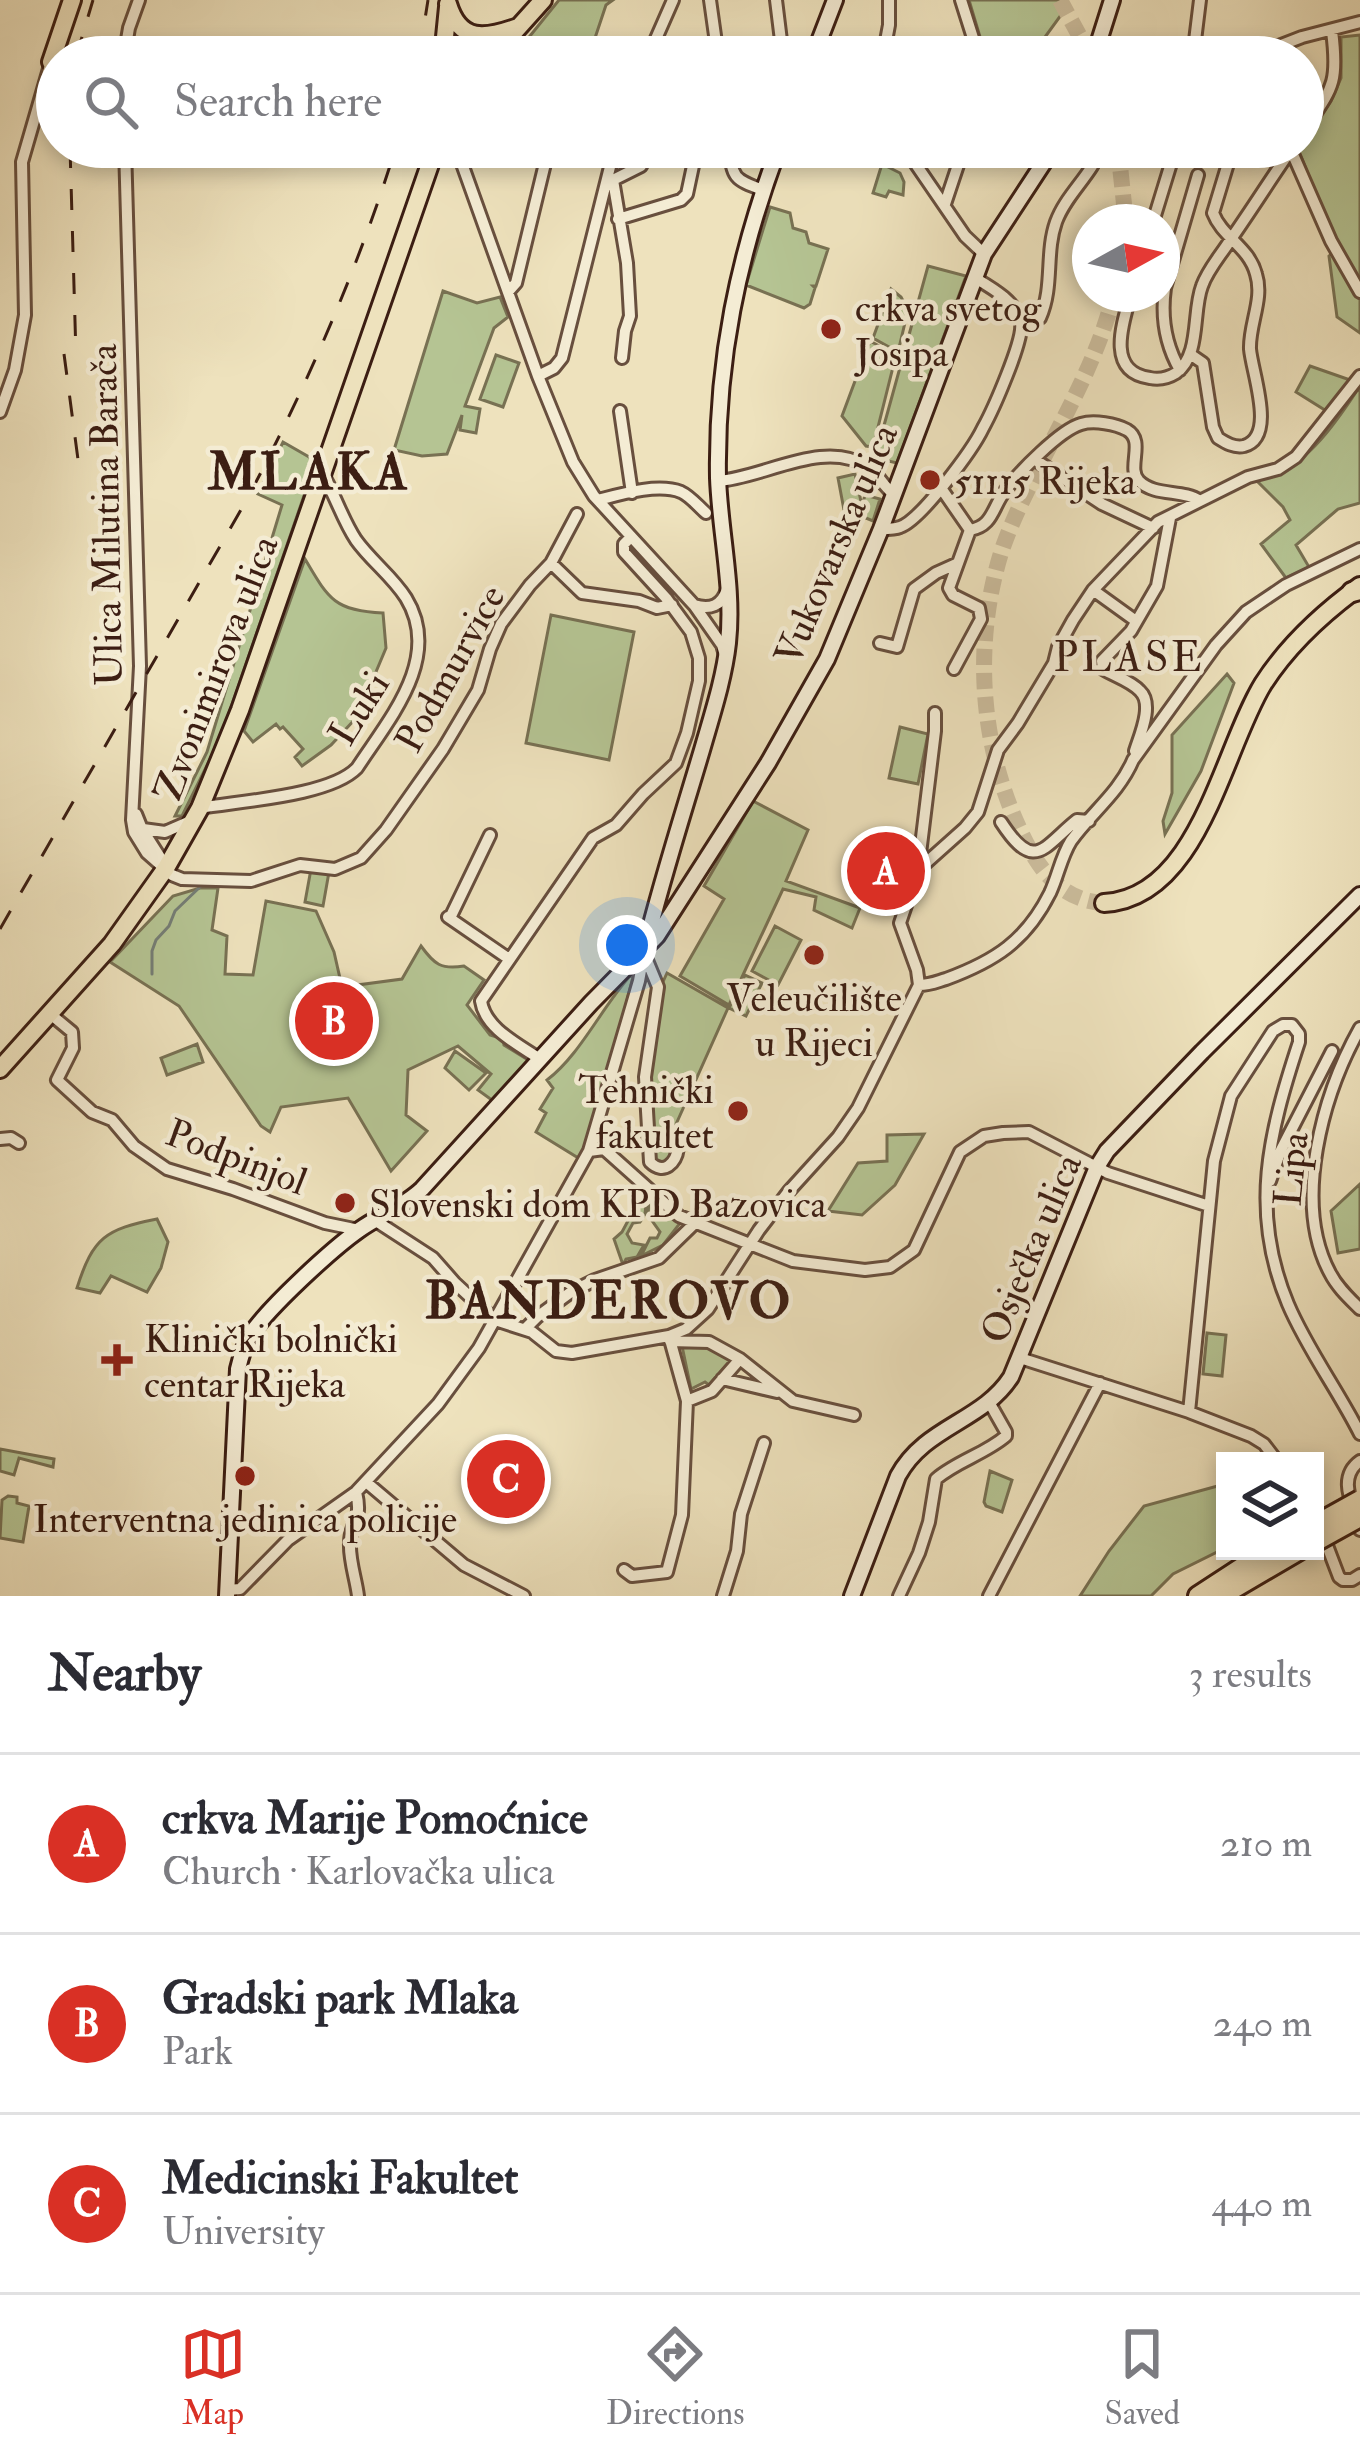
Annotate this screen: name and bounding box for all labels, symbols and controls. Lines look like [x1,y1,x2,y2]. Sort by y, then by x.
search box [36,36,1324,168]
icon: search [78,69,144,135]
text: Search here [174,74,382,130]
north arrow [1072,204,1180,312]
place label: crkva svetog Josipa [854,284,1042,378]
marker: crkva svetog Josipa [818,316,844,342]
street label: Ulica Milutina Barača [79,343,134,686]
street label: Vukovarska ulica [764,416,909,672]
district label: MLAKA [207,441,410,505]
place label: 51115 Rijeka [954,457,1137,506]
marker: 51115 Rijeka [917,467,943,493]
street label: Zvonimirova ulica [143,528,290,808]
street label: Podmurvice [384,577,516,761]
district label: PLASE [1053,632,1205,684]
street label: Luki [318,663,401,755]
pin: A [847,826,925,916]
your location [597,915,657,975]
marker: Veleučilište u Rijeci [801,942,827,968]
place label: Veleučilište u Rijeci [726,974,902,1068]
pin: B [295,976,373,1066]
place label: Tehnički fakultet [578,1066,714,1160]
marker: Tehnički fakultet [725,1098,751,1124]
street label: Podpinjol [159,1108,314,1207]
street label: Lipa [1263,1129,1320,1209]
street label: Osječka ulica [970,1146,1094,1351]
place label: Slovenski dom KPD Bazovica [369,1180,828,1229]
marker: Slovenski dom KPD Bazovica [332,1190,358,1216]
district label: BANDEROVO [425,1270,793,1334]
place label: Klinički bolnički centar Rijeka [144,1315,398,1409]
marker: Klinički bolnički centar Rijeka [101,1344,133,1376]
pin: C [467,1434,545,1524]
map controls [1216,1452,1324,1560]
button: layers [1216,1452,1324,1560]
marker: Interventna jedinica policije [232,1463,258,1489]
place label: Interventna jedinica policije [33,1495,457,1544]
text: Nearby [48,1642,201,1706]
text: 3 results [1189,1650,1312,1699]
text: crkva Marije Pomoćnice [162,1791,588,1847]
text: A [75,1819,99,1868]
text: 210 m [1220,1819,1312,1868]
text: Church · Karlovačka ulica [162,1847,555,1896]
text: Gradski park Mlaka [162,1971,518,2027]
text: B [74,1999,100,2048]
text: 240 m [1213,1999,1312,2048]
text: Park [162,2027,233,2076]
text: Medicinski Fakultet [162,2151,518,2207]
text: C [73,2179,101,2228]
text: 440 m [1211,2179,1312,2228]
text: University [162,2207,325,2256]
tab: Map [180,2321,246,2434]
tab: Directions [606,2321,745,2434]
tab: Saved [1105,2321,1180,2434]

